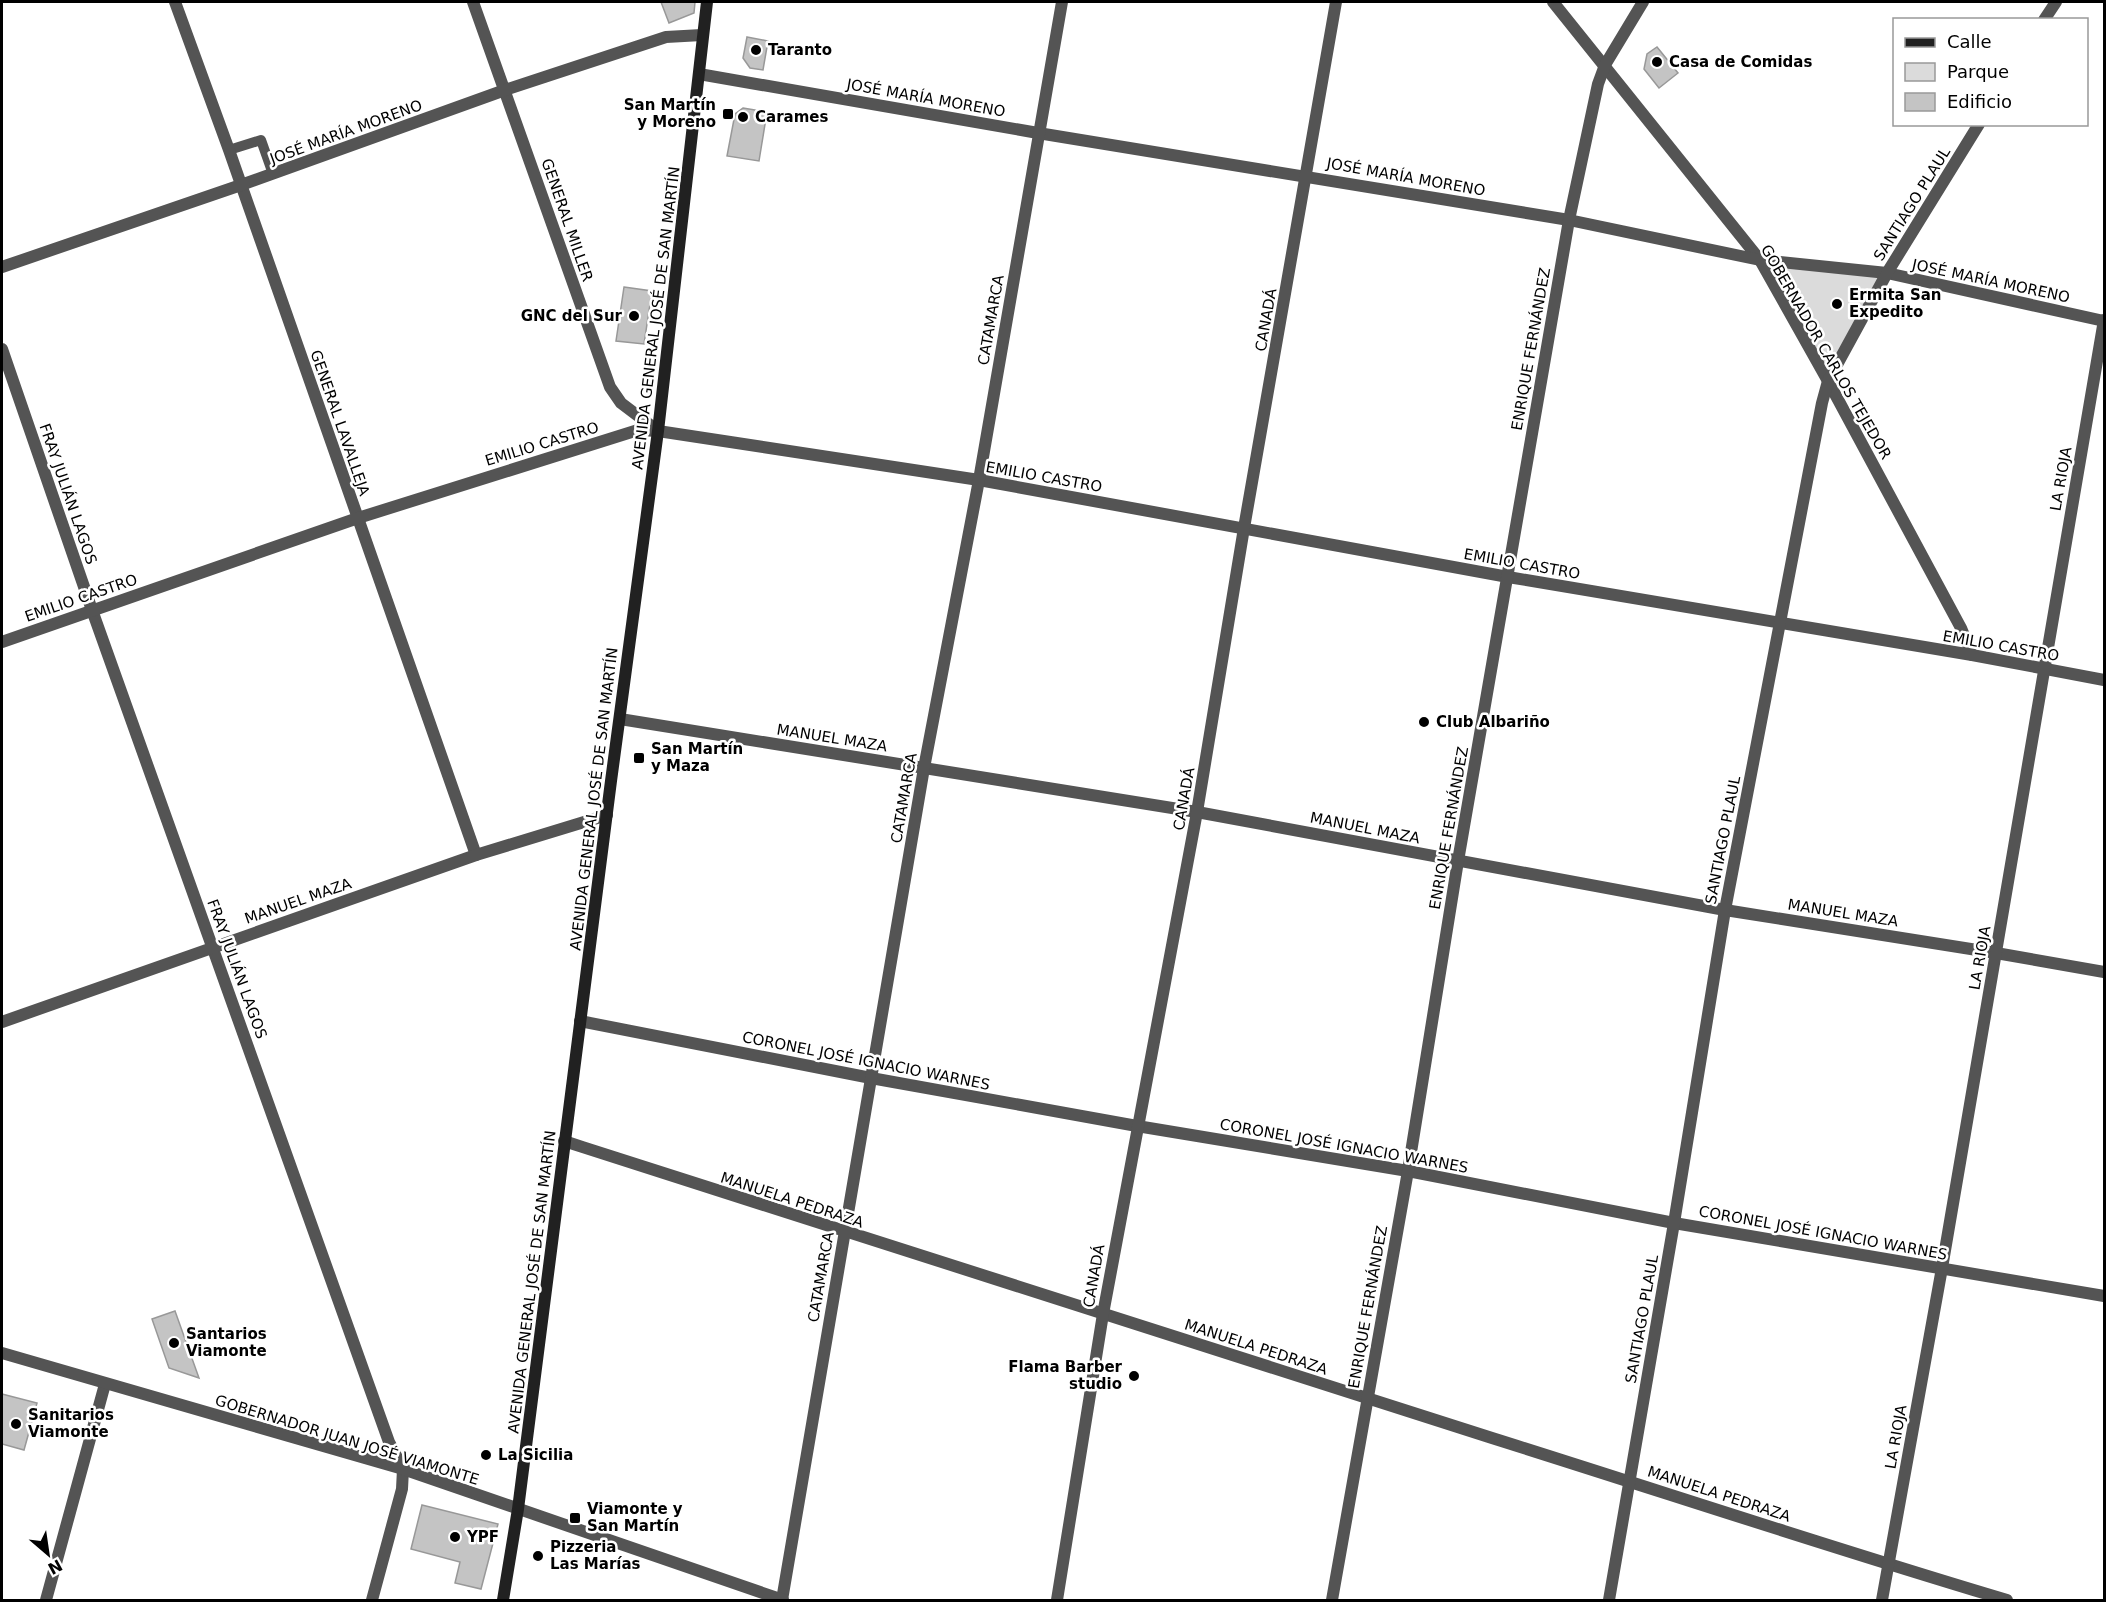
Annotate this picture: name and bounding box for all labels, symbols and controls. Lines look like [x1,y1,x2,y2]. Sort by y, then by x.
legend [1893,18,2088,126]
text: Calle [1947,31,1992,52]
place label: Taranto [768,41,832,59]
marker: Taranto [749,43,763,57]
place label: Casa de Comidas [1669,53,1812,71]
marker: Casa de Comidas [1650,55,1664,69]
text: Parque [1947,61,2009,82]
street label: JOSÉ MARÍA MORENO [844,74,1007,121]
text: Edificio [1947,91,2012,112]
street label: JOSÉ MARÍA MORENO [266,95,425,168]
place label: San Martín y Moreno [624,96,716,131]
marker: San Martín y Moreno [721,107,735,121]
place label: Carames [755,108,828,126]
marker: Carames [736,110,750,124]
street label: SANTIAGO PLAUL [1870,143,1955,264]
street label: JOSÉ MARÍA MORENO [1324,153,1487,200]
street label: GENERAL MILLER [537,156,597,284]
street label: AVENIDA GENERAL JOSÉ DE SAN MARTÍN [627,165,684,471]
street label: GOBERNADOR CARLOS TEJEDOR [1757,241,1895,463]
street label: JOSÉ MARÍA MORENO [1910,254,2072,307]
street label: ENRIQUE FERNÁNDEZ [1507,266,1554,432]
street label: CATAMARCA [974,273,1008,367]
street label: CANADÁ [1251,286,1281,353]
place label: Ermita San Expedito [1849,286,1942,321]
marker: Ermita San Expedito [1830,297,1844,311]
place label: GNC del Sur [521,307,623,325]
marker: GNC del Sur [627,309,641,323]
street label: GENERAL LAVALLEJA [307,348,374,499]
street label: EMILIO CASTRO [483,418,601,470]
street label: FRAY JULIÁN LAGOS [35,421,101,567]
street label: LA RIOJA [2047,445,2076,512]
street label: EMILIO CASTRO [984,458,1104,496]
street label: EMILIO CASTRO [1462,545,1582,583]
street label: EMILIO CASTRO [22,570,140,626]
street label: EMILIO CASTRO [1941,627,2061,665]
street label: AVENIDA GENERAL JOSÉ DE SAN MARTÍN [565,646,622,952]
place label: Club Albariño [1436,713,1550,731]
marker: Club Albariño [1417,715,1431,729]
street label: MANUEL MAZA [775,720,889,756]
place label: San Martín y Maza [651,740,743,775]
street label: ENRIQUE FERNÁNDEZ [1425,745,1472,911]
marker: San Martín y Maza [632,751,646,765]
street label: CATAMARCA [887,751,921,845]
street label: CANADÁ [1169,765,1199,832]
street label: SANTIAGO PLAUL [1702,774,1744,906]
street label: MANUEL MAZA [1308,809,1422,848]
street label: MANUEL MAZA [242,874,354,928]
street label: MANUEL MAZA [1786,895,1900,931]
street label: FRAY JULIÁN LAGOS [203,896,272,1041]
street label: LA RIOJA [1966,924,1995,991]
street label: CORONEL JOSÉ IGNACIO WARNES [741,1027,992,1094]
street label: CORONEL JOSÉ IGNACIO WARNES [1218,1114,1470,1177]
street label: AVENIDA GENERAL JOSÉ DE SAN MARTÍN [503,1129,560,1435]
street label: MANUELA PEDRAZA [718,1168,866,1232]
street label: CORONEL JOSÉ IGNACIO WARNES [1697,1201,1949,1264]
street label: ENRIQUE FERNÁNDEZ [1344,1224,1391,1390]
street label: CATAMARCA [804,1230,838,1324]
street label: CANADÁ [1079,1242,1109,1309]
street label: SANTIAGO PLAUL [1622,1253,1662,1385]
street label: MANUELA PEDRAZA [1182,1315,1330,1379]
place label: Santarios Viamonte [186,1325,267,1360]
marker: Santarios Viamonte [167,1336,181,1350]
place label: Flama Barber studio [1008,1358,1123,1393]
marker: Flama Barber studio [1127,1369,1141,1383]
street label: GOBERNADOR JUAN JOSÉ VIAMONTE [213,1390,481,1489]
street label: LA RIOJA [1882,1403,1911,1470]
place label: Sanitarios Viamonte [28,1406,114,1441]
marker: Sanitarios Viamonte [9,1417,23,1431]
place label: La Sicilia [498,1446,573,1464]
marker: La Sicilia [479,1448,493,1462]
street label: MANUELA PEDRAZA [1645,1462,1793,1526]
place label: Viamonte y San Martín [587,1500,683,1535]
marker: Viamonte y San Martín [568,1511,582,1525]
north arrow [18,1524,78,1584]
place label: YPF [466,1528,499,1546]
marker: YPF [448,1530,462,1544]
place label: Pizzeria Las Marías [550,1538,641,1573]
marker: Pizzeria Las Marías [531,1549,545,1563]
text: N [45,1555,65,1578]

